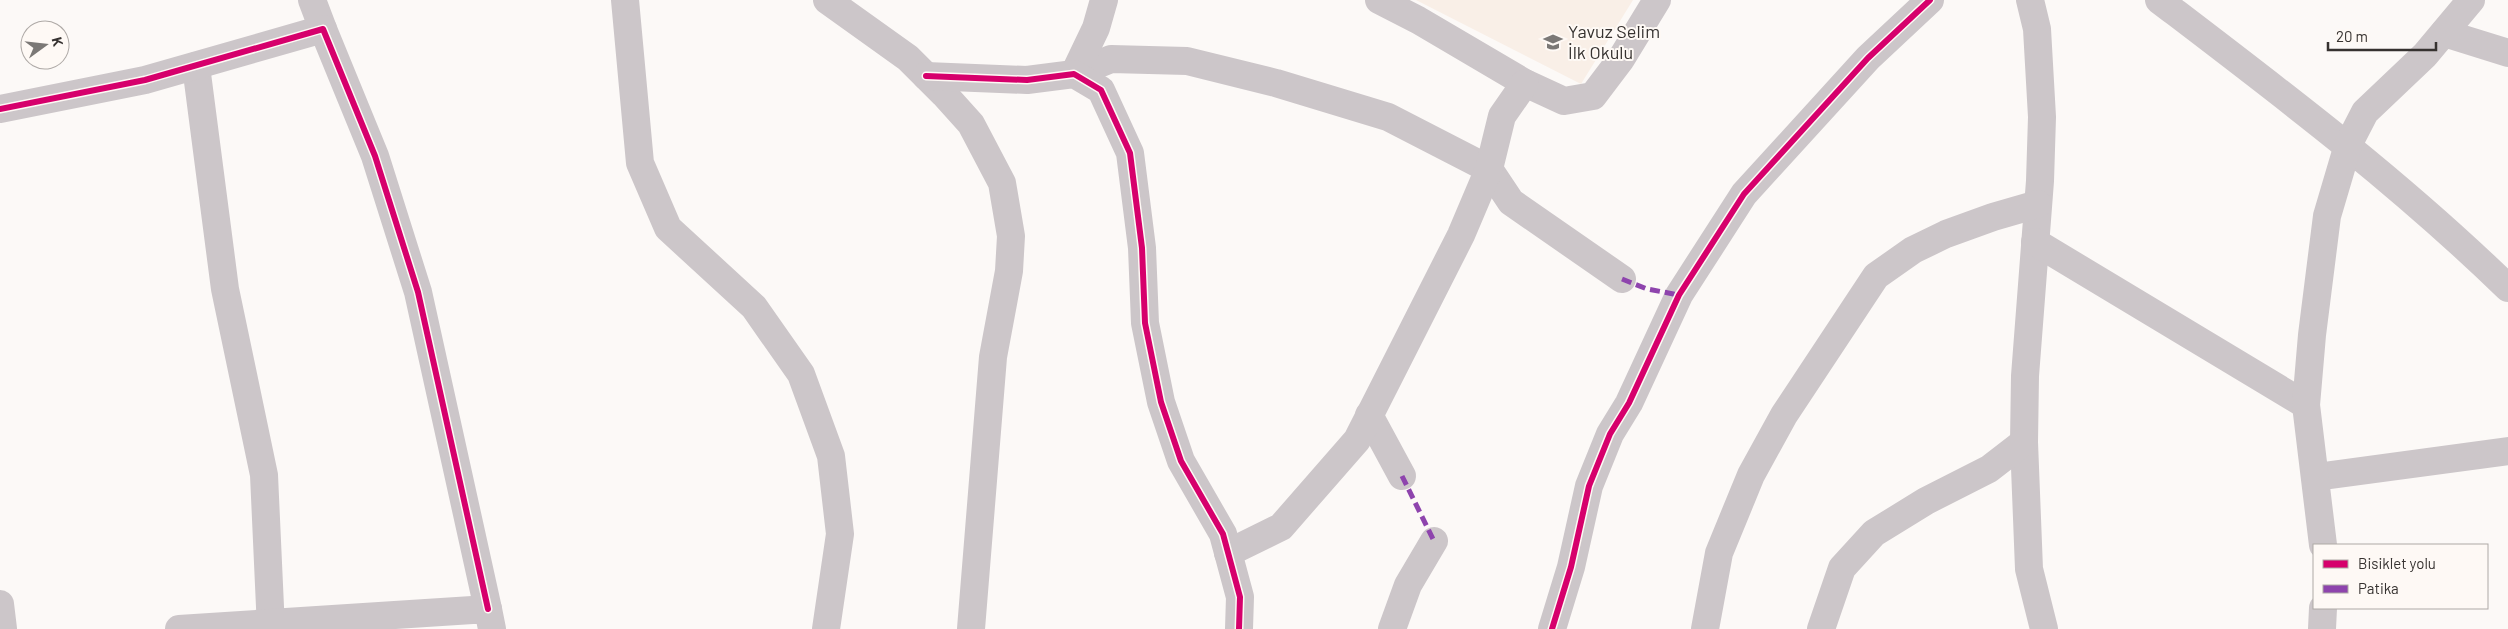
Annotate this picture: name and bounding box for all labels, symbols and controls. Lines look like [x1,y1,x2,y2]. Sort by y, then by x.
north arrow [20,20,70,70]
place label: Yavuz Selim İlk Okulu [1568,20,1660,63]
scale bar [2328,20,2436,52]
text: 20 m [2336,27,2368,45]
school or university icon: Yavuz Selim İlk Okulu [1542,31,1564,53]
text: K [49,35,67,48]
legend [2313,544,2488,609]
text: Bisiklet yolu [2358,554,2436,572]
text: Patika [2358,579,2399,597]

